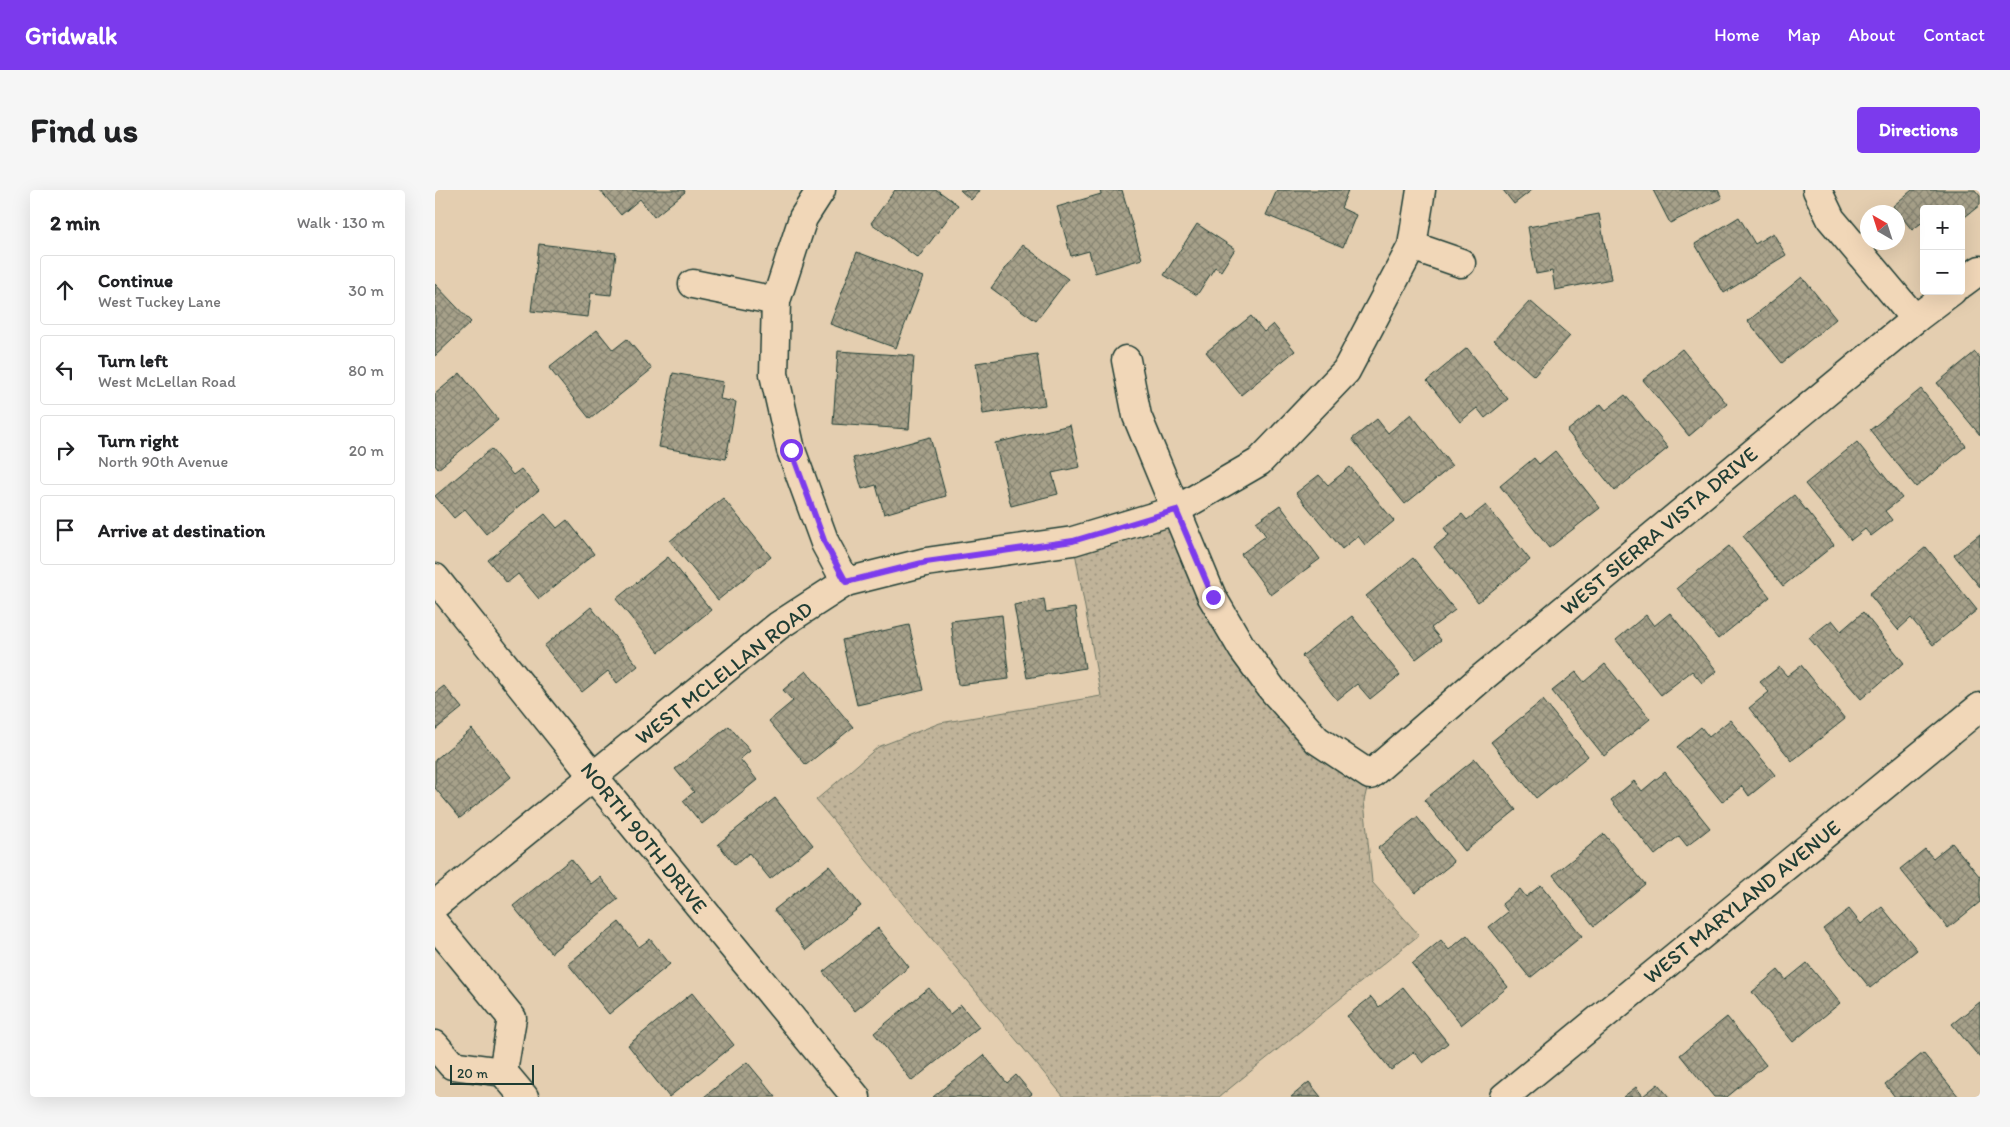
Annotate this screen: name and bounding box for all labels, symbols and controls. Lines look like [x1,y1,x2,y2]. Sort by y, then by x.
text: Gridwalk [25,21,117,50]
text: Home [1714,24,1760,46]
text: Map [1788,24,1821,46]
text: About [1849,24,1895,46]
text: Contact [1923,24,1985,46]
button: Directions [1857,107,1980,153]
text: Find us [30,109,138,151]
north arrow [1860,205,1905,250]
map controls [1920,205,1965,295]
button: + [1920,205,1965,250]
text: 2 min [50,210,100,235]
text: Walk · 130 m [297,213,385,232]
button: − [1920,250,1965,295]
text: Continue [98,269,173,292]
icon: ahead [51,276,79,304]
text: 30 m [348,281,384,300]
text: West Tuckey Lane [98,292,221,311]
text: Turn left [98,349,168,372]
icon: left [51,356,79,384]
text: 80 m [348,361,384,380]
text: West McLellan Road [98,372,236,391]
text: Turn right [98,429,179,452]
icon: right [51,436,79,464]
route start [780,439,803,462]
text: 20 m [349,441,384,460]
street label: WEST SIERRA VISTA DRIVE [1555,441,1762,620]
text: North 90th Avenue [98,452,228,471]
icon: arrive [51,516,79,544]
text: Arrive at destination [98,519,265,542]
route end [1202,586,1225,609]
street label: WEST MCLELLAN ROAD [630,596,817,750]
street label: NORTH 90TH DRIVE [576,757,713,919]
street label: WEST MARYLAND AVENUE [1638,814,1845,989]
scale bar [450,1062,534,1085]
text: 20 m [457,1065,488,1082]

